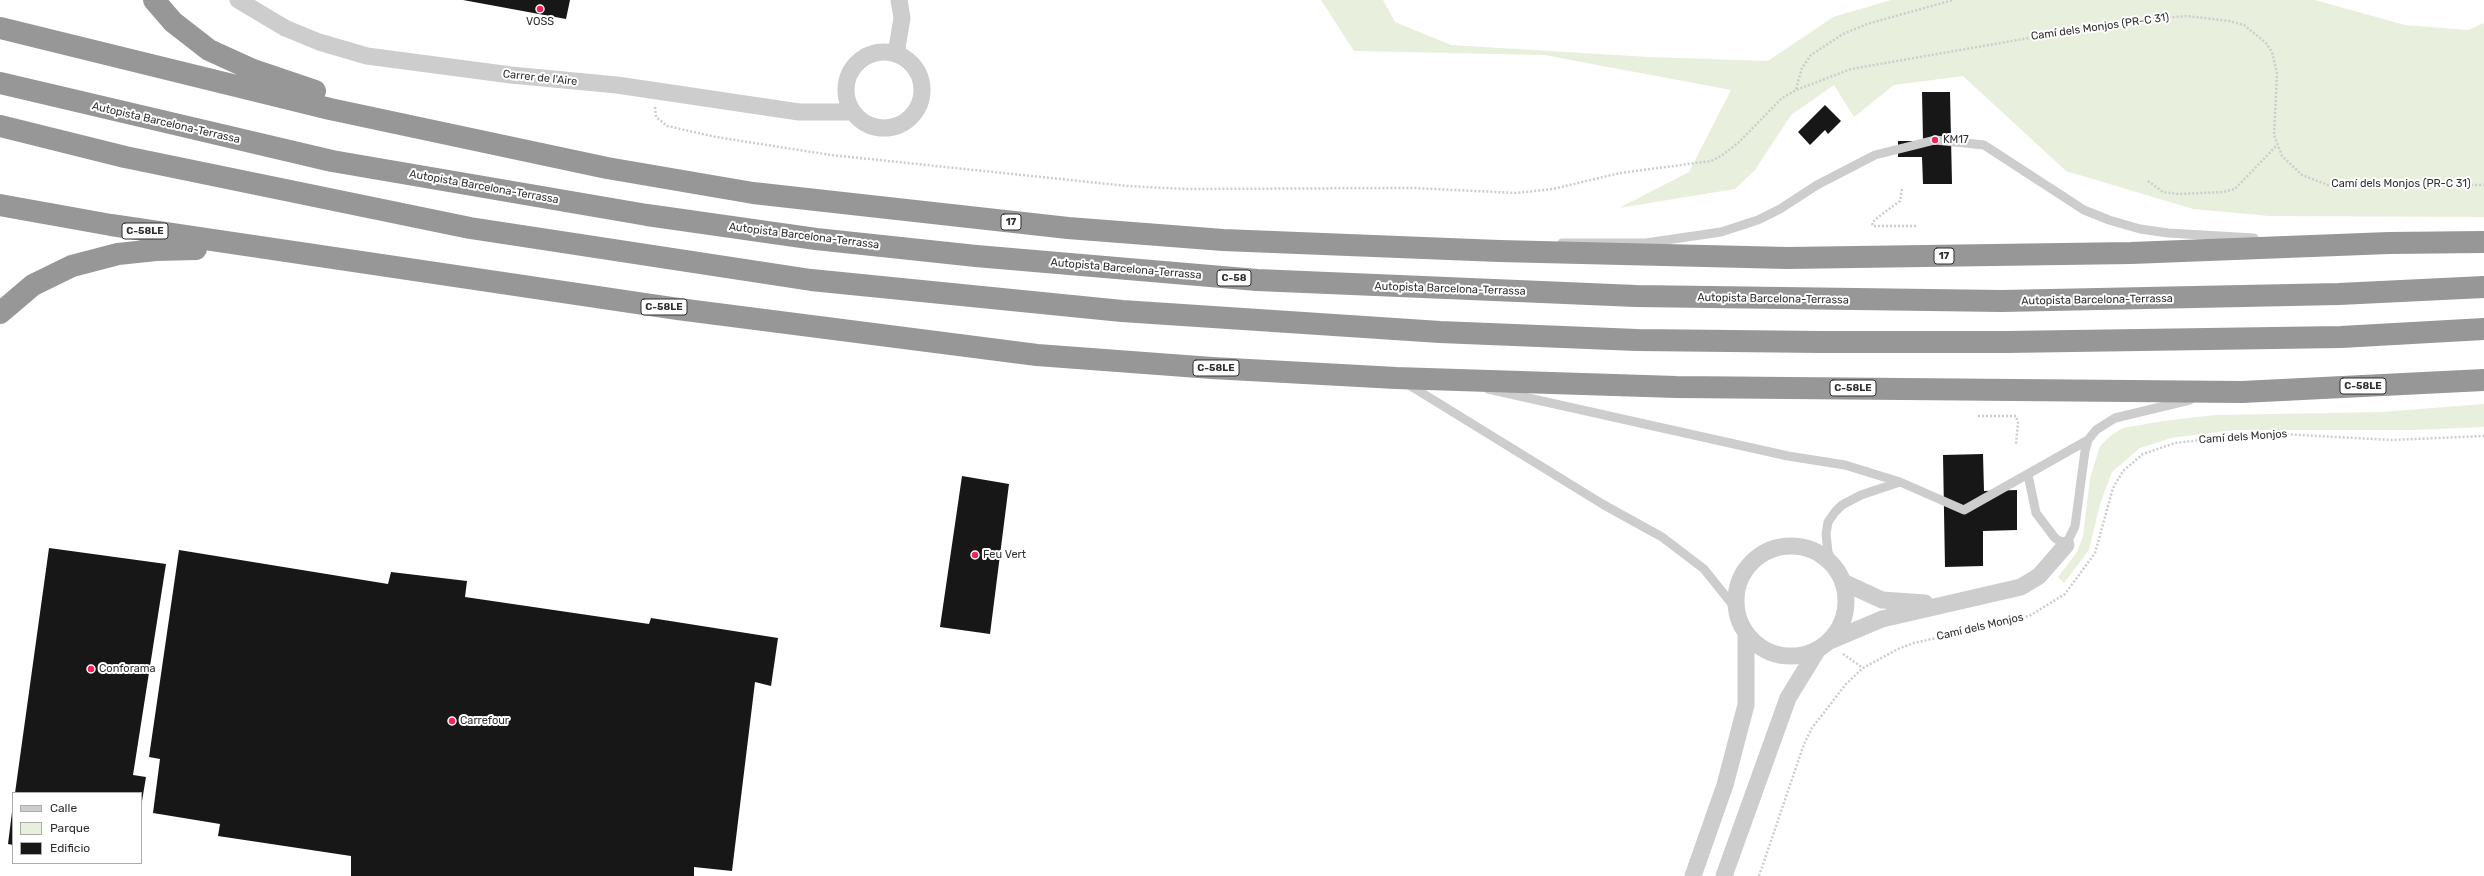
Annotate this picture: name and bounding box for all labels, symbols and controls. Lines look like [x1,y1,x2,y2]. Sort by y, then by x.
marker: VOSS [535,4,545,14]
street label: Camí dels Monjos (PR-C 31) [2030,11,2170,43]
place label: VOSS [526,15,554,29]
street label: Carrer de l'Aire [502,68,578,88]
street label: Autopista Barcelona-Terrassa [91,100,241,146]
place label: KM17 [1943,133,1969,147]
marker: KM17 [1930,135,1940,145]
street label: Autopista Barcelona-Terrassa [408,167,560,207]
street label: Camí dels Monjos (PR-C 31) [2331,177,2471,191]
road number: 17 [1001,214,1021,230]
street label: Autopista Barcelona-Terrassa [728,220,880,252]
road number: C-58LE [122,223,168,239]
road number: 17 [1934,248,1954,264]
street label: Autopista Barcelona-Terrassa [1050,256,1202,282]
road number: C-58 [1217,270,1251,286]
street label: Autopista Barcelona-Terrassa [1374,280,1526,298]
street label: Autopista Barcelona-Terrassa [1697,291,1849,307]
street label: Autopista Barcelona-Terrassa [2021,292,2173,308]
road number: C-58LE [641,299,687,315]
road number: C-58LE [1193,360,1239,376]
road number: C-58LE [2340,378,2386,394]
road number: C-58LE [1830,380,1876,396]
street label: Camí dels Monjos [2198,427,2288,447]
place label: Feu Vert [983,548,1026,562]
marker: Feu Vert [970,550,980,560]
street label: Camí dels Monjos [1935,611,2025,643]
place label: Conforama [99,662,156,676]
marker: Conforama [86,664,96,674]
place label: Carrefour [460,714,509,728]
marker: Carrefour [447,716,457,726]
legend [12,792,142,864]
text: Calle [50,801,77,815]
text: Parque [50,821,90,835]
text: Edificio [50,841,90,855]

